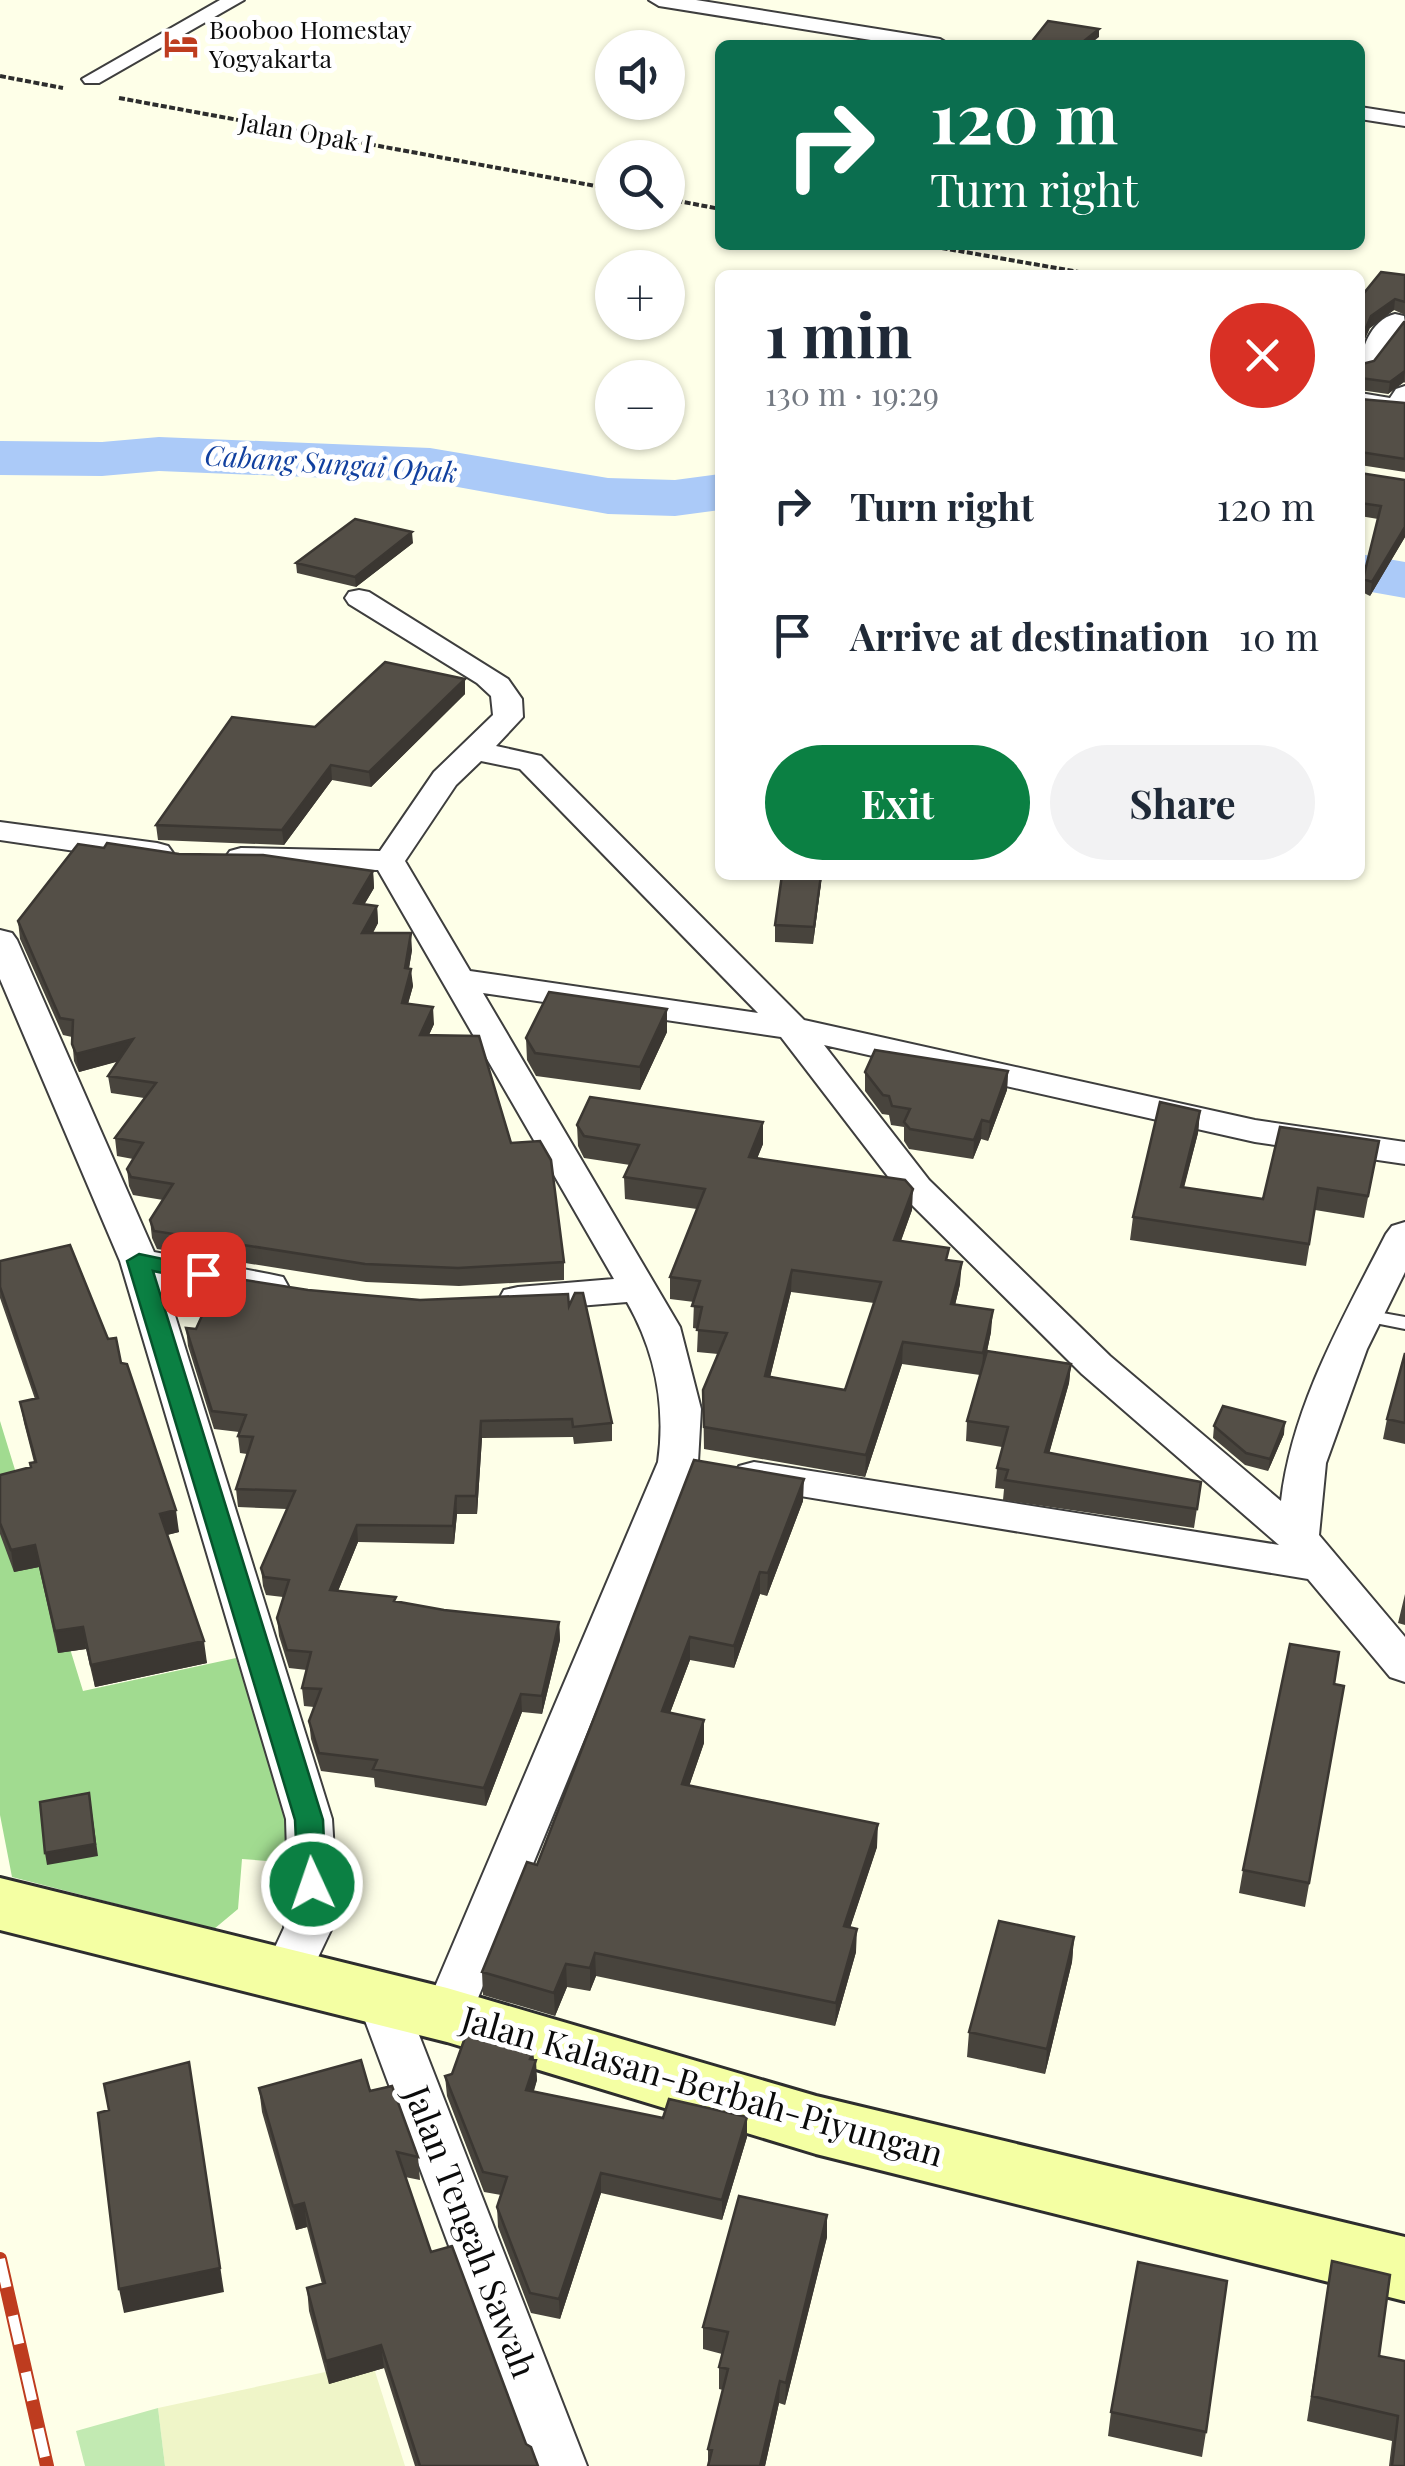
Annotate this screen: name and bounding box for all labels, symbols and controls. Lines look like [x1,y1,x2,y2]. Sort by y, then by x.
place label: Booboo Homestay Yogyakarta [208,12,412,74]
hotel icon: Booboo Homestay Yogyakarta [162,25,200,63]
map controls [595,30,685,450]
button: sound [595,30,685,120]
text: 120 m [930,68,1118,162]
icon: right [765,80,895,210]
street label: Jalan Opak I [236,103,375,159]
button: search [595,140,685,230]
text: Turn right [930,158,1138,218]
button: + [595,250,685,340]
text: 1 min [765,293,912,373]
button: close [1210,303,1315,408]
button: − [595,360,685,450]
text: 130 m · 19:29 [765,371,939,414]
water label: Cabang Sungai Opak [203,435,459,490]
icon: right [765,478,820,533]
text: Turn right [850,480,1034,531]
text: 120 m [1217,480,1315,531]
icon: arrive [765,608,820,663]
text: Arrive at destination [850,610,1209,661]
text: 10 m [1239,610,1319,661]
button: Exit [765,745,1030,860]
button: Share [1050,745,1315,860]
pin [161,1232,246,1317]
icon: arrive [176,1247,231,1302]
position arrow [260,1832,364,1936]
street label: Jalan Kalasan-Berbah-Piyungan [455,1993,949,2176]
street label: Jalan Tengah Sawah [395,2078,550,2384]

